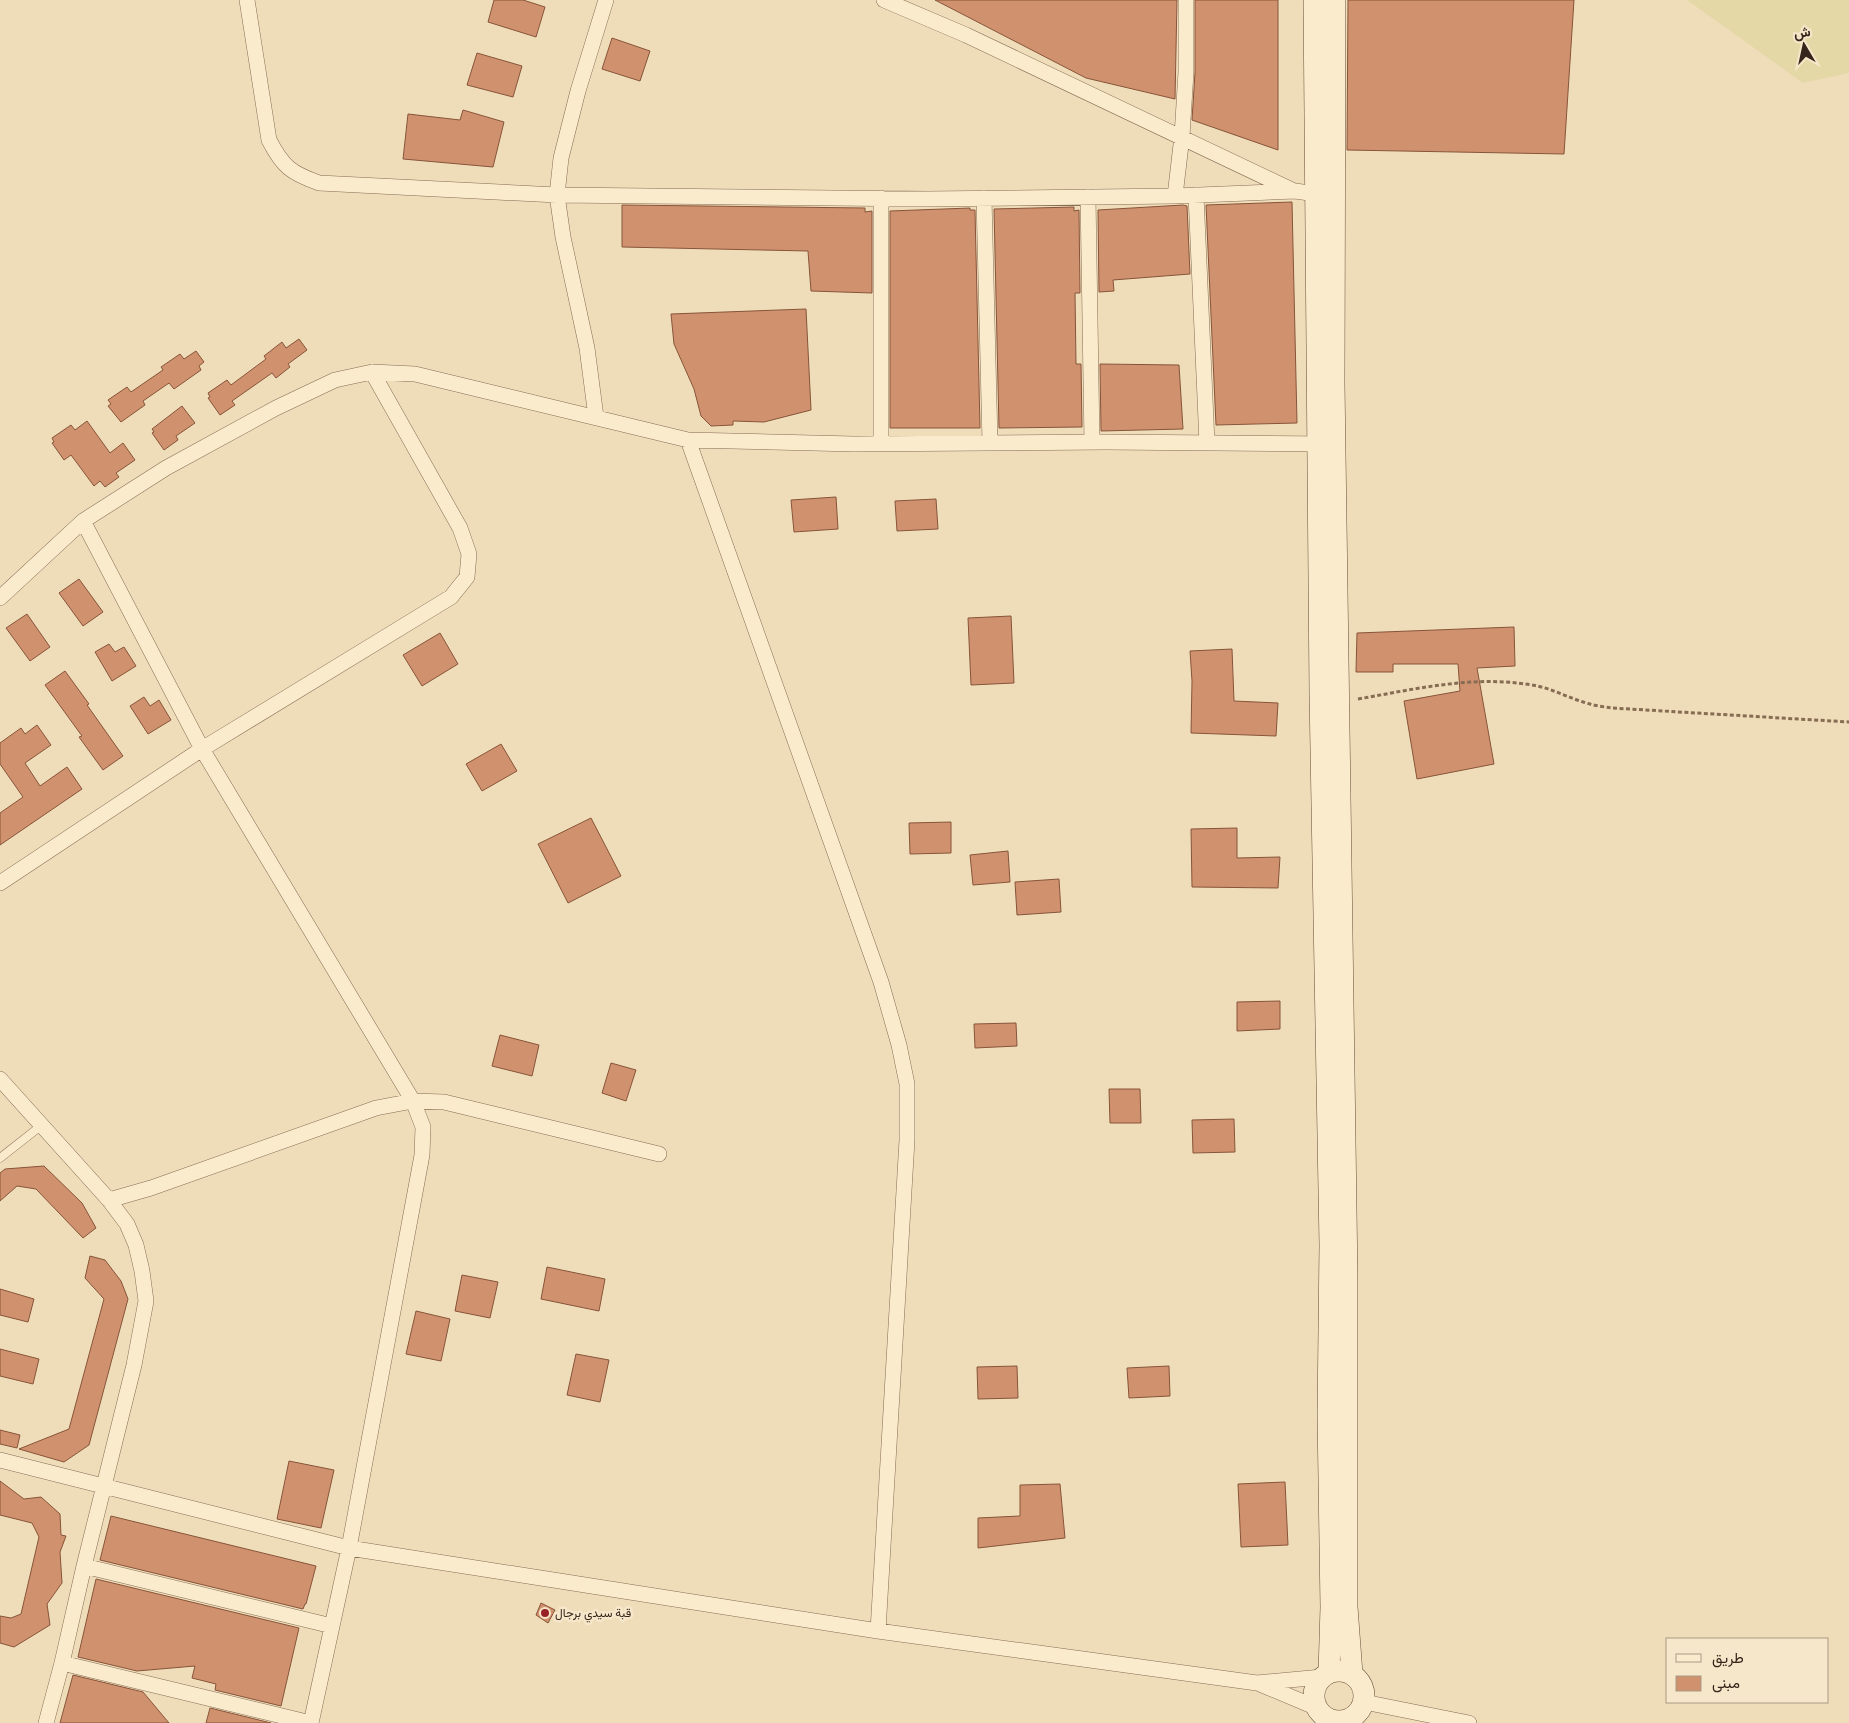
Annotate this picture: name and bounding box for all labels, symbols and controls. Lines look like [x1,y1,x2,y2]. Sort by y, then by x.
north arrow [1779,20,1829,70]
text: ش [1792,22,1812,42]
place label: قبة سيدي برجال [555,1605,631,1623]
marker: قبة سيدي برجال [539,1607,551,1619]
legend [1666,1638,1829,1703]
text: طريق [1712,1648,1744,1668]
text: مبنى [1712,1673,1740,1693]

